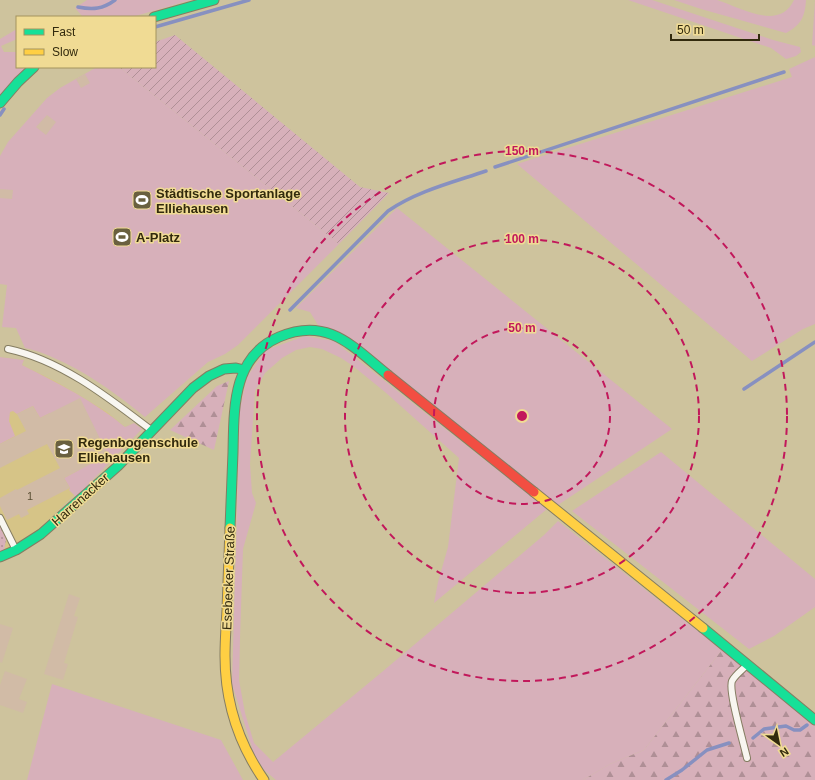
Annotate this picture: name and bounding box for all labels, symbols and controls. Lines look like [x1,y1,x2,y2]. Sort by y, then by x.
legend [16,16,156,68]
scale bar [671,16,759,42]
text: 50 m [677,23,704,37]
text: Fast [52,25,76,39]
text: Slow [52,45,78,59]
text: 150 m [505,144,539,158]
place label: Städtische Sportanlage Elliehausen [156,186,300,216]
sports icon: Städtische Sportanlage Elliehausen [131,189,153,211]
sports icon: A-Platz [111,226,133,248]
place label: A-Platz [136,230,181,245]
text: 100 m [505,232,539,246]
text: 50 m [508,321,536,335]
centre of rings [515,409,529,423]
place label: Regenbogenschule Elliehausen [78,435,198,465]
school or university icon: Regenbogenschule Elliehausen [53,438,75,460]
street label: Harrenacker [49,469,112,529]
house number: 1 [27,490,33,502]
street label: Esebecker Straße [219,526,238,630]
north arrow [759,724,799,764]
text: N [778,745,791,760]

